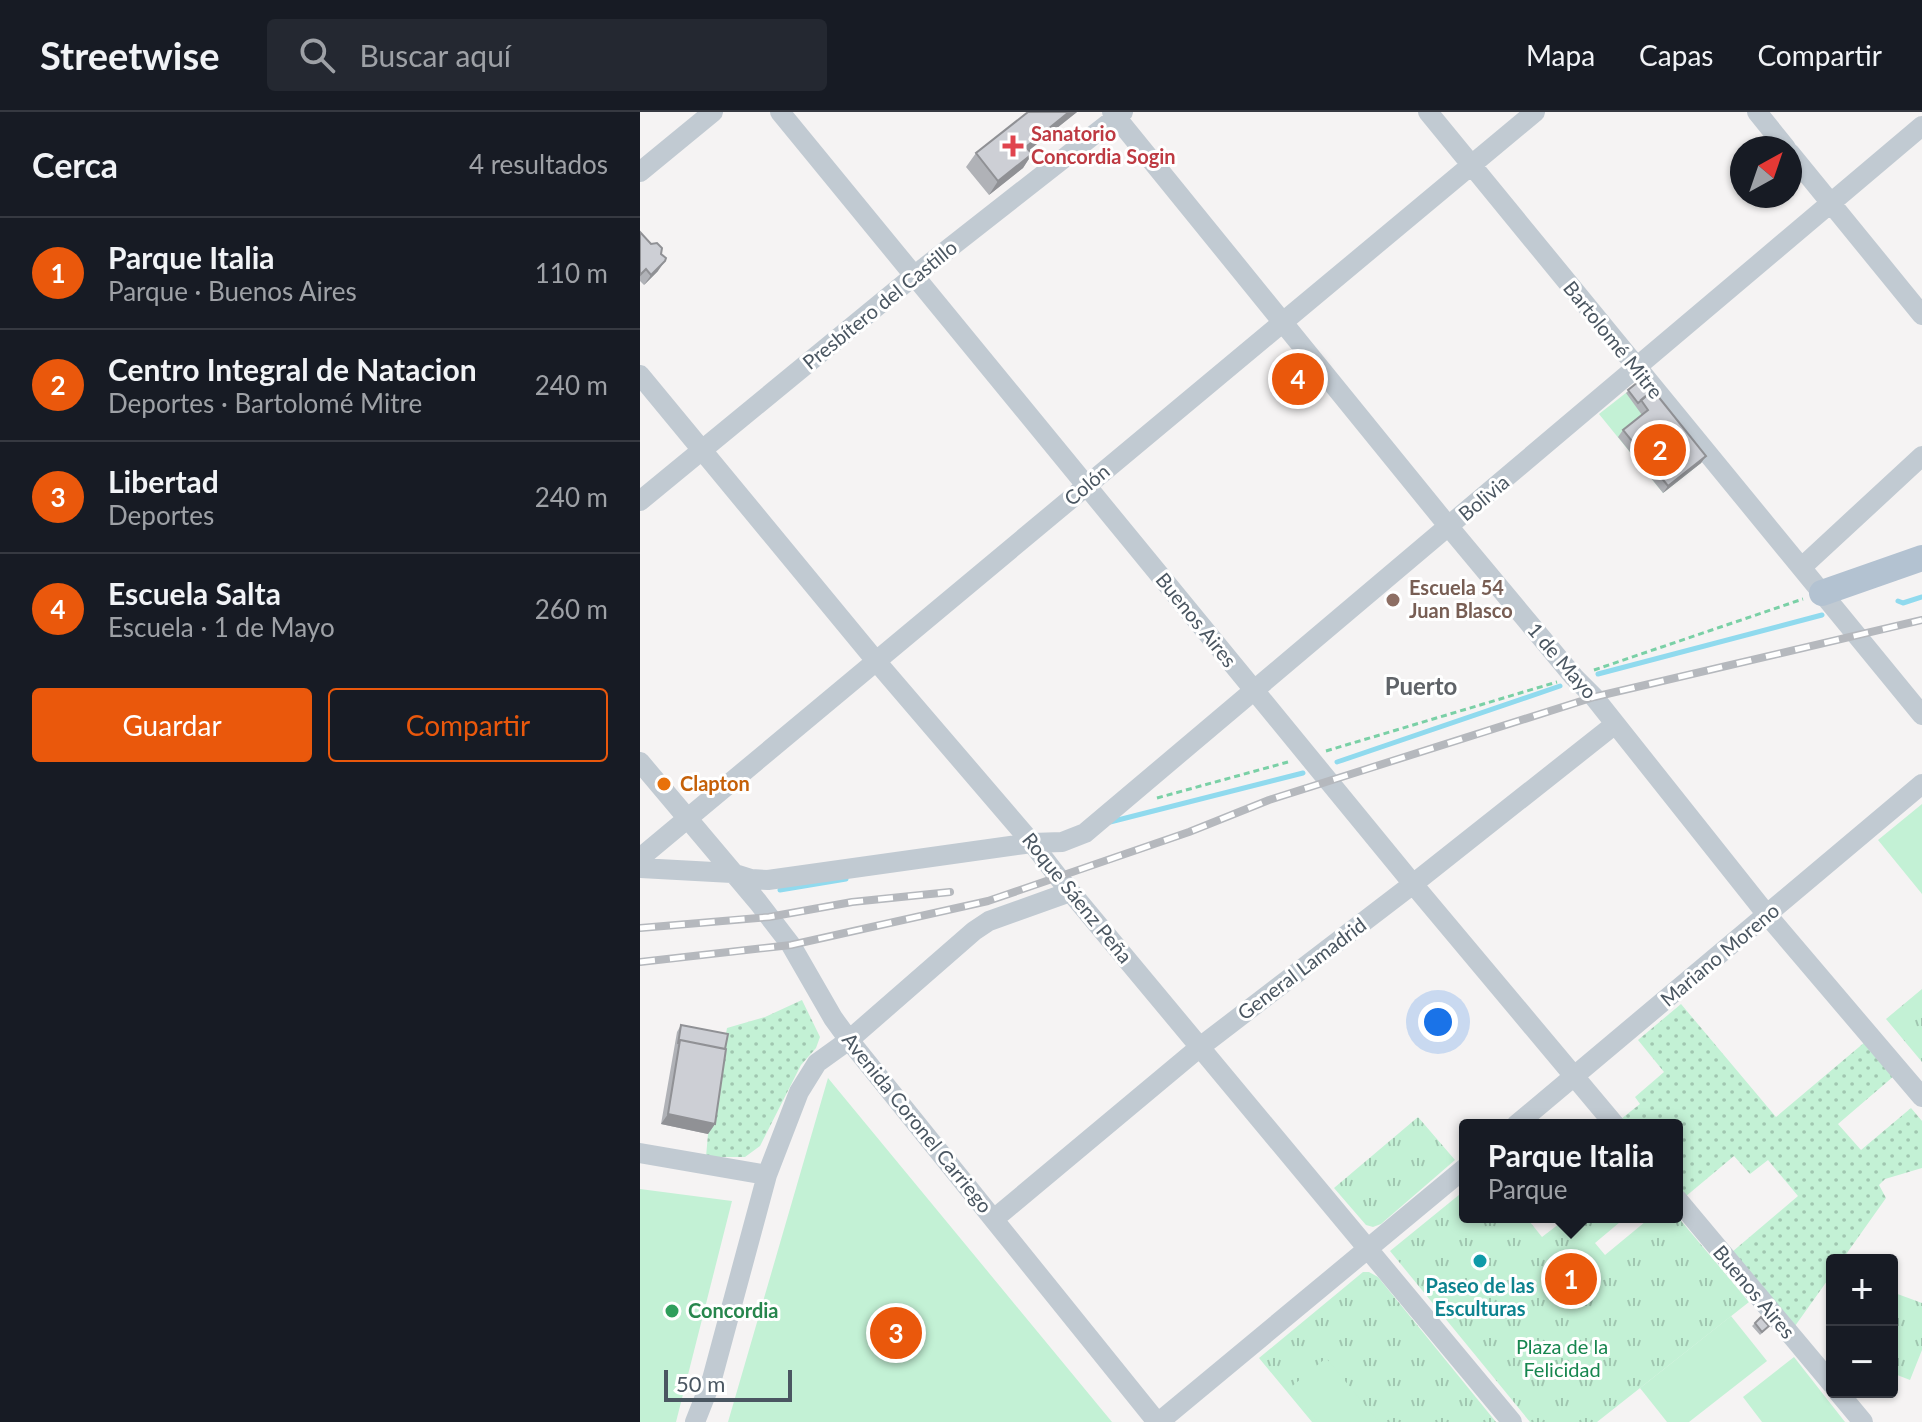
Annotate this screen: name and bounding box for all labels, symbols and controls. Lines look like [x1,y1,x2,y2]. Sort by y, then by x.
search box [267,19,827,91]
text: Streetwise [40,32,219,78]
icon: search [295,33,339,77]
text: Buscar aquí [359,37,511,73]
text: Mapa [1526,38,1595,72]
text: Capas [1639,38,1713,72]
text: Compartir [1757,38,1882,72]
place label: Sanatorio Concordia Sogin [1031,121,1176,168]
marker: Sanatorio Concordia Sogin [1002,135,1024,157]
north arrow [1730,136,1802,208]
text: Cerca [32,144,118,185]
text: 4 resultados [469,148,608,180]
street label: Presbítero del Castillo [797,235,961,374]
text: Parque Italia [108,239,275,275]
text: 1 [50,257,66,289]
text: 110 m [535,257,608,289]
text: Parque · Buenos Aires [108,275,357,307]
street label: Bartolomé Mitre [1559,276,1669,403]
pin: 4 [1272,349,1324,409]
text: Centro Integral de Natacion [108,351,477,387]
text: 2 [50,369,66,401]
text: 240 m [535,369,608,401]
text: Deportes · Bartolomé Mitre [108,387,422,419]
pin: 2 [1634,420,1686,480]
street label: Colón [1059,458,1114,510]
text: Libertad [108,463,219,499]
street label: Bolivia [1453,469,1514,525]
text: 3 [50,481,66,513]
text: 240 m [535,481,608,513]
text: Deportes [108,499,214,531]
street label: Buenos Aires [1151,567,1242,671]
text: Escuela Salta [108,575,281,611]
place label: Escuela 54 Juan Blasco [1409,575,1513,622]
marker: Escuela 54 Juan Blasco [1384,591,1402,609]
text: 4 [50,593,66,625]
text: 260 m [535,593,608,625]
text: Escuela · 1 de Mayo [108,611,335,643]
street label: 1 de Mayo [1523,617,1602,703]
district label: Puerto [1385,671,1457,700]
button: Guardar [32,688,312,762]
button: Compartir [328,688,608,762]
place label: Clapton [680,771,750,795]
marker: Clapton [655,775,673,793]
street label: Roque Sáenz Peña [1018,827,1138,967]
street label: Mariano Moreno [1655,898,1784,1011]
street label: General Lamadrid [1232,912,1370,1024]
your location [1418,1002,1458,1042]
street label: Avenida Coronel Carriego [838,1028,998,1217]
popup [1459,1119,1683,1223]
text: Parque Italia [1488,1137,1654,1173]
text: Parque [1488,1173,1568,1205]
street label: Buenos Aires [1709,1240,1801,1343]
pin: 1 [1545,1249,1597,1309]
marker: Paseo de las Esculturas [1471,1252,1489,1270]
map controls [1826,1254,1898,1398]
button: + [1826,1254,1898,1326]
place label: Paseo de las Esculturas [1426,1273,1535,1320]
place label: Concordia [688,1298,779,1322]
marker: Concordia [663,1302,681,1320]
pin: 3 [870,1303,922,1363]
button: − [1826,1326,1898,1398]
park label: Plaza de la Felicidad [1516,1334,1608,1381]
scale bar [664,1366,792,1402]
text: 50 m [676,1370,725,1397]

